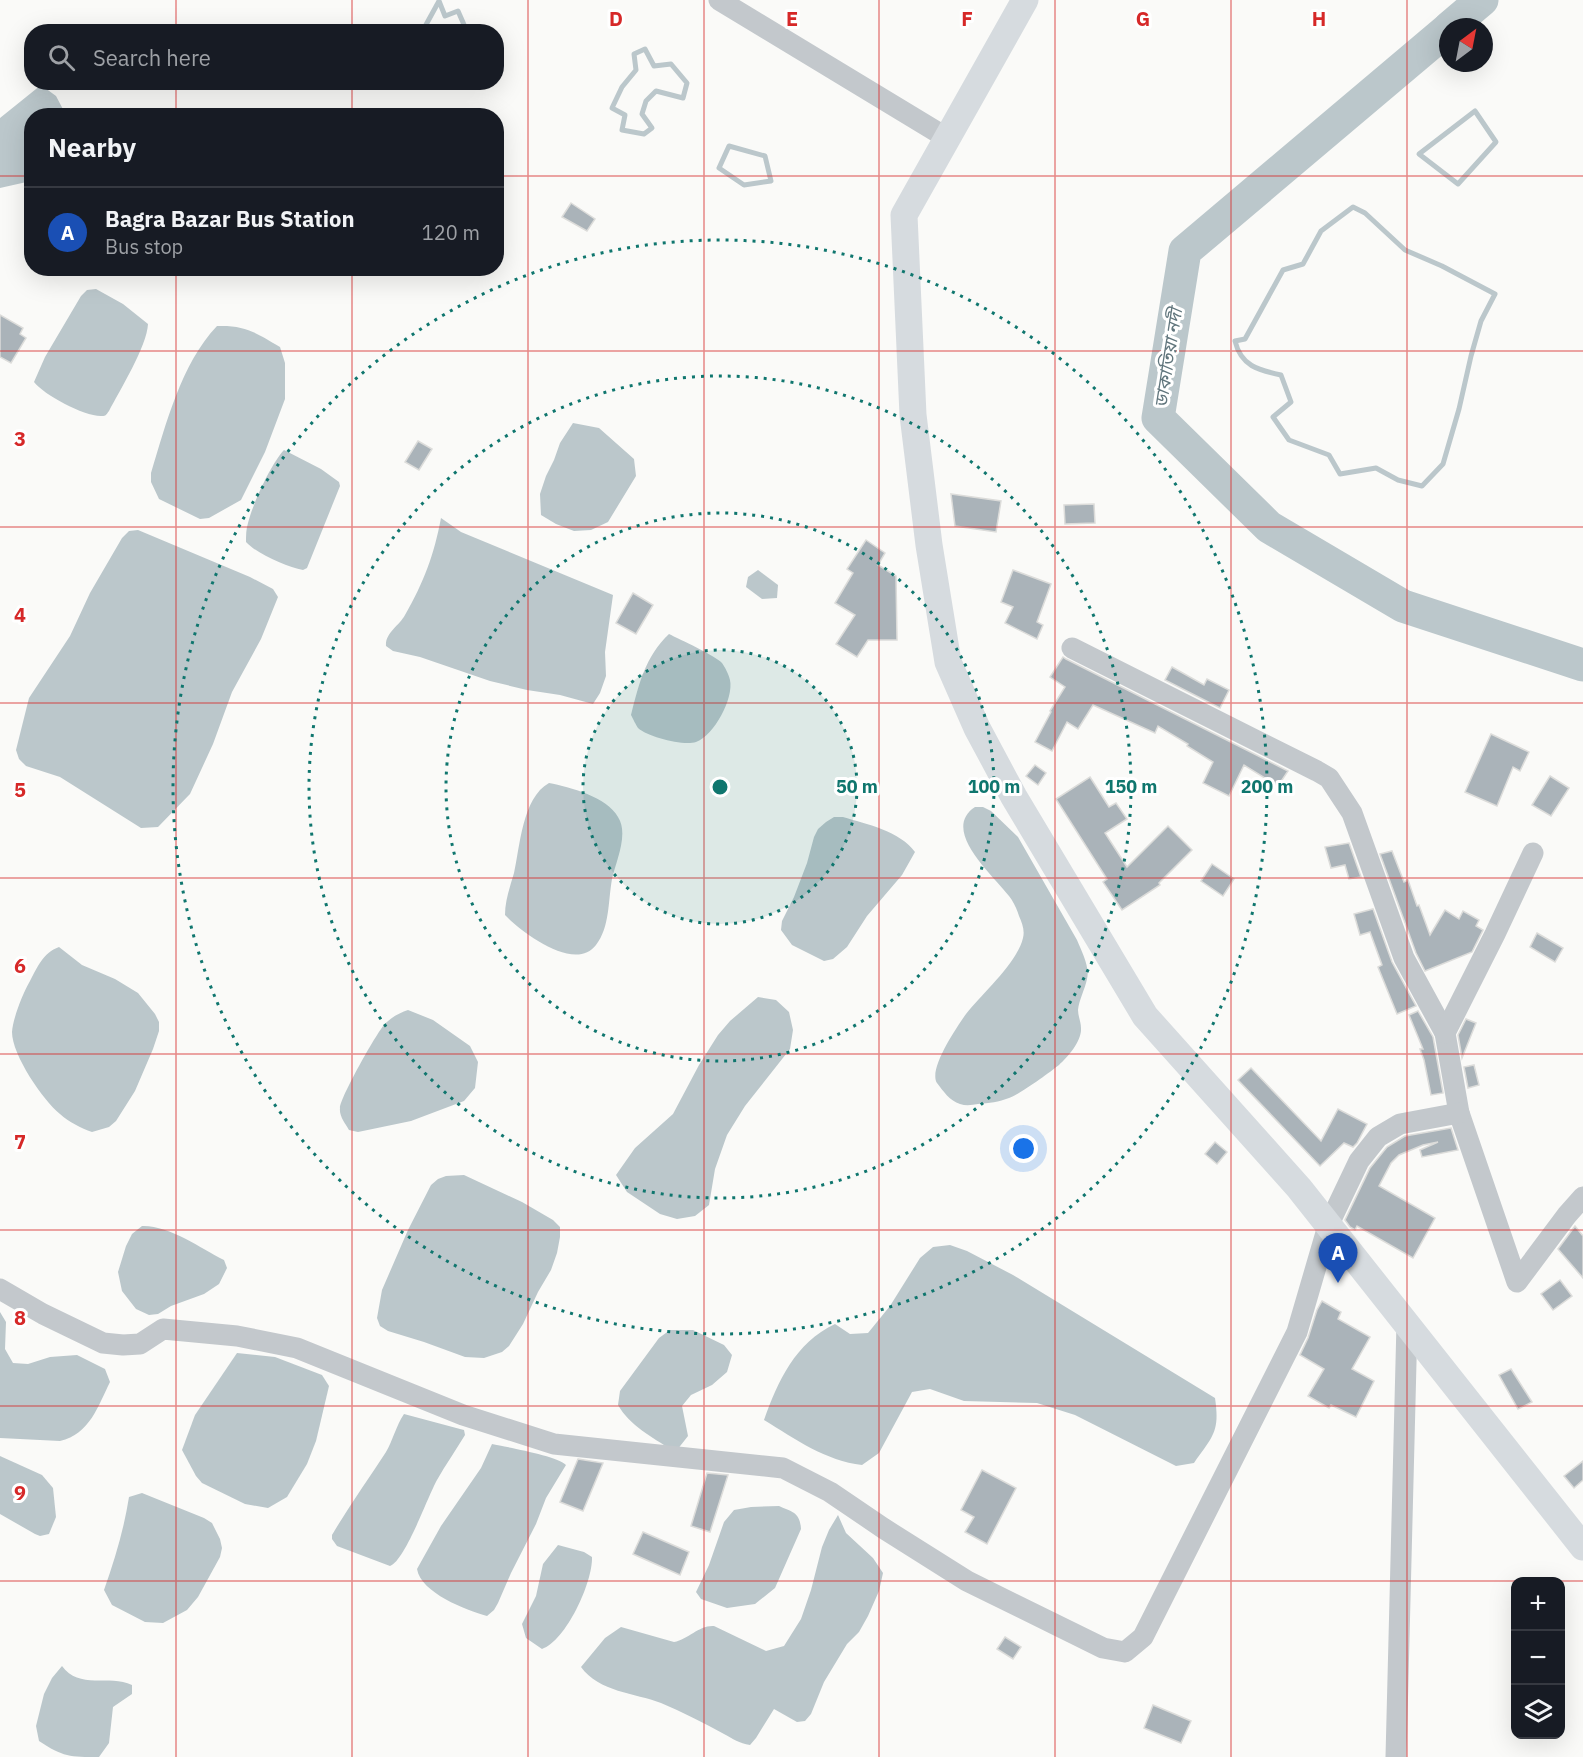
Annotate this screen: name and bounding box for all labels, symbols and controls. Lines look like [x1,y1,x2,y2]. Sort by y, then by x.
text: D [609,5,623,32]
text: E [786,5,798,32]
text: F [961,5,973,32]
text: G [1136,5,1150,32]
text: H [1312,5,1326,32]
north arrow [1439,18,1493,72]
search box [24,24,504,90]
icon: search [45,41,78,74]
text: Search here [93,43,211,72]
text: Nearby [48,130,136,164]
text: Bagra Bazar Bus Station [105,204,355,233]
text: A [61,219,74,246]
text: 120 m [422,219,480,246]
text: Bus stop [105,233,183,260]
water label: ডাকাতিয়া নদী [1149,303,1188,409]
text: 3 [14,425,26,452]
text: 4 [14,601,26,628]
text: 50 m [836,775,878,798]
text: 100 m [968,775,1020,798]
text: 150 m [1105,775,1157,798]
text: 200 m [1241,775,1293,798]
text: 5 [14,776,26,803]
centre of rings [710,777,730,797]
text: 6 [14,952,26,979]
text: 7 [14,1128,26,1155]
your location [1009,1134,1038,1163]
pin: A [1318,1234,1358,1283]
text: 8 [14,1304,26,1331]
text: 9 [14,1479,26,1506]
map controls [1511,1577,1565,1739]
button: + [1511,1577,1565,1631]
button: − [1511,1631,1565,1685]
button: layers [1511,1685,1565,1739]

